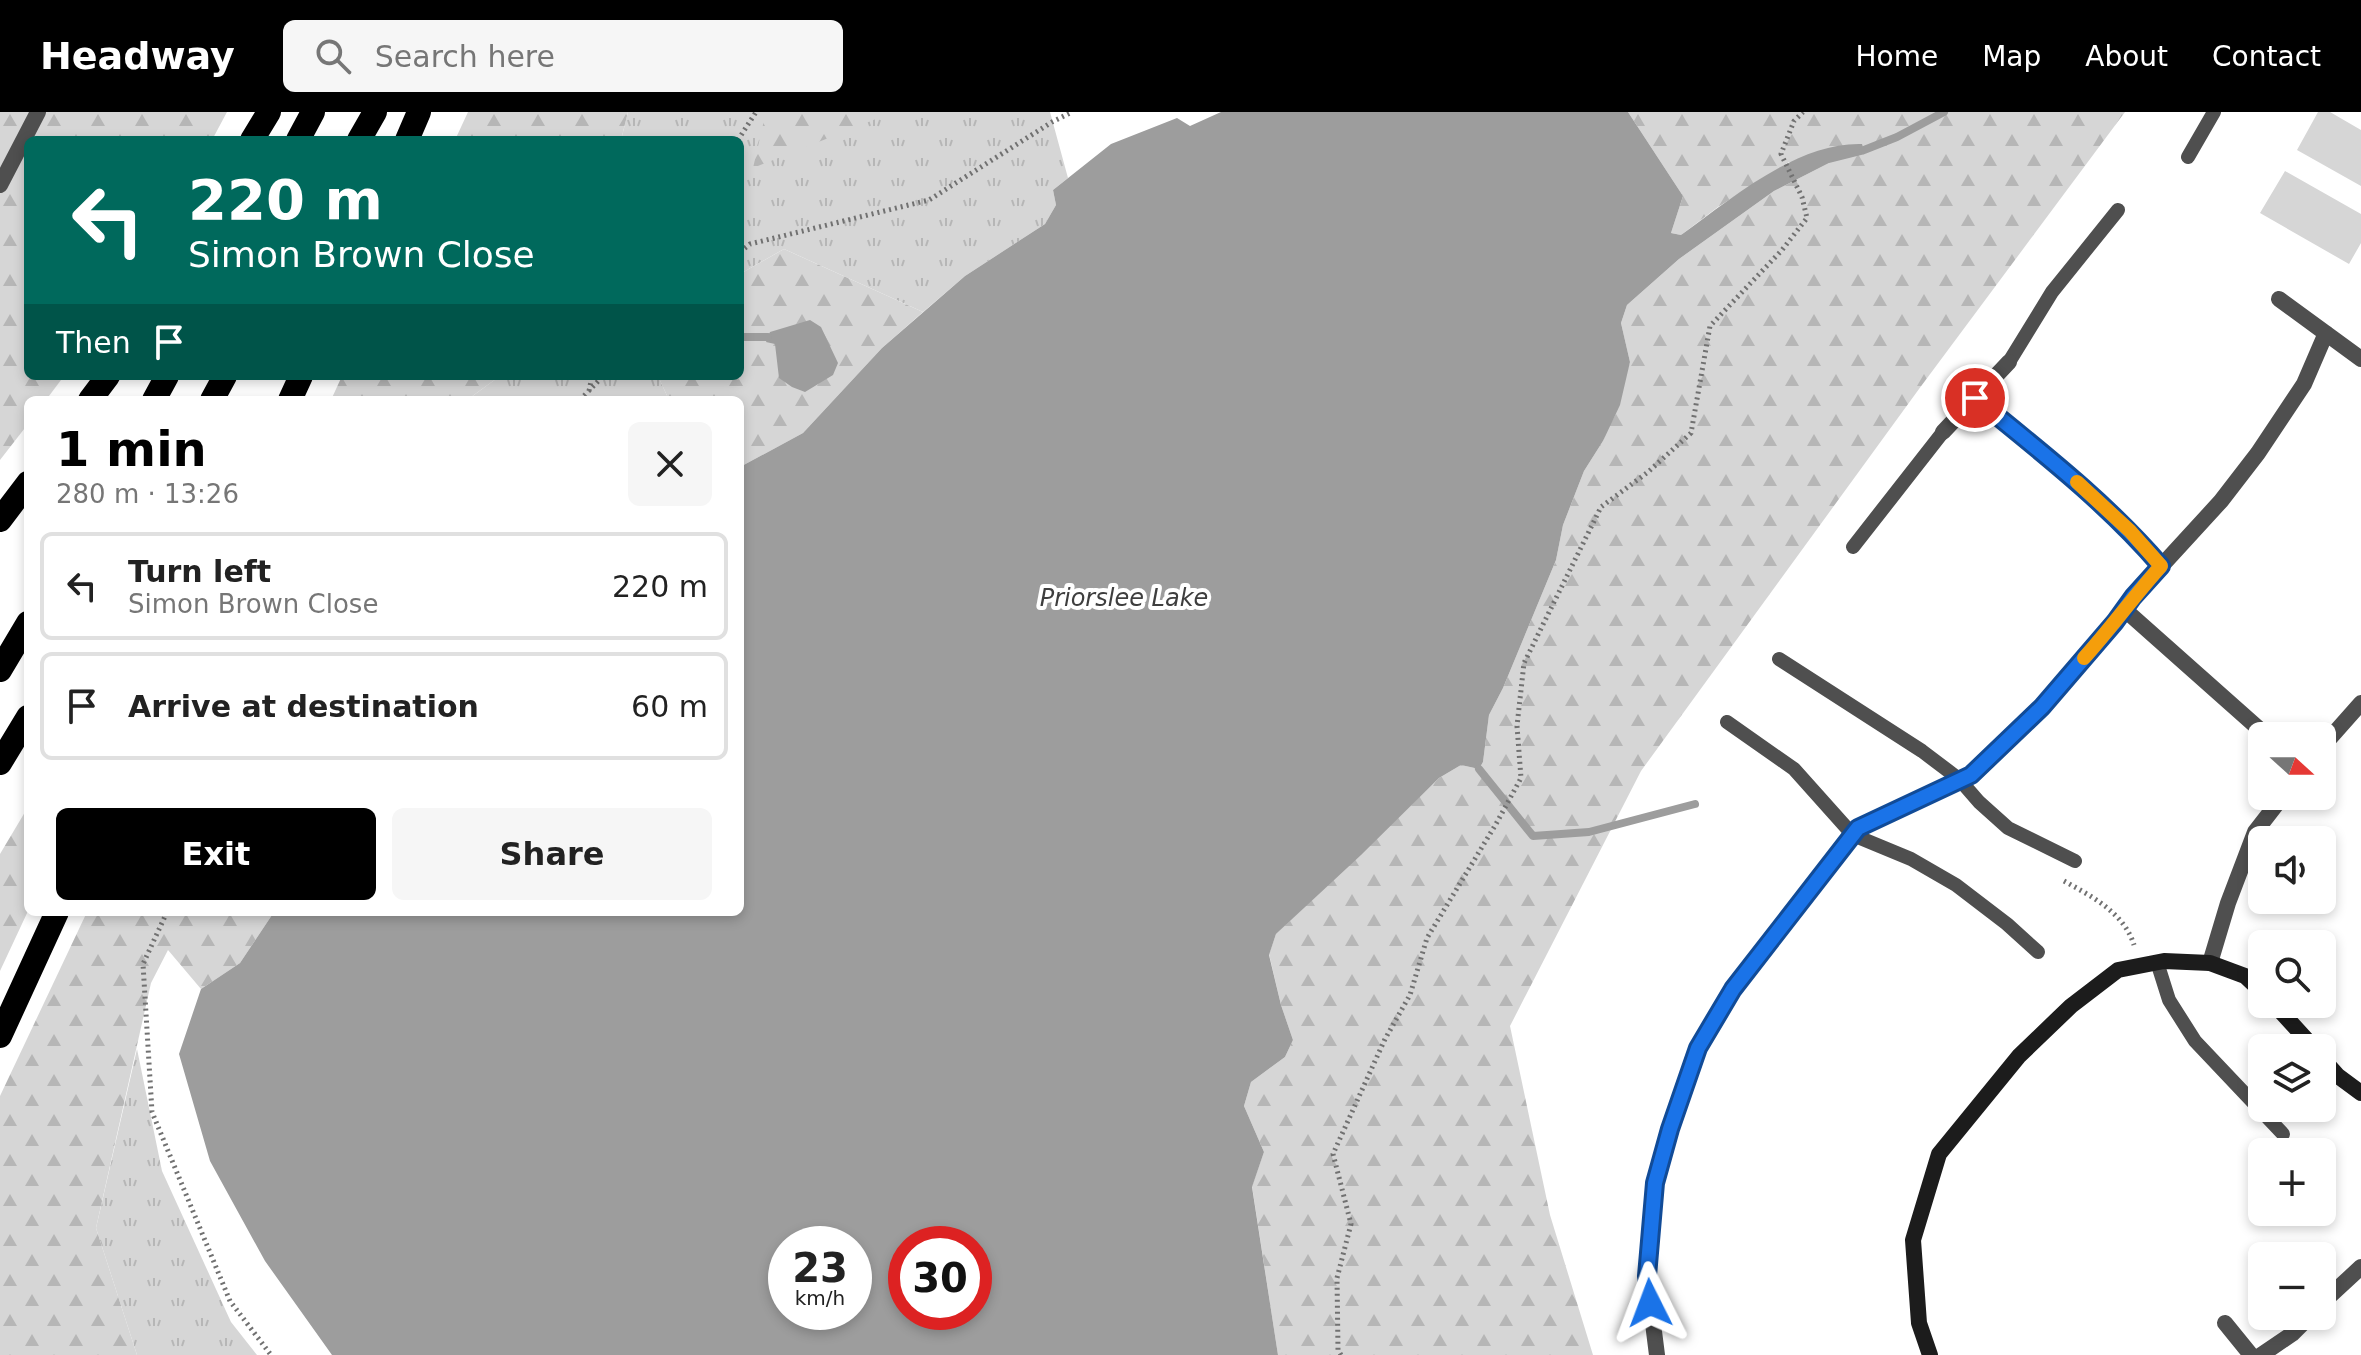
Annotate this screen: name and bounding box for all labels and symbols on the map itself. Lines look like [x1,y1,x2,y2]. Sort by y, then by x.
pin [1941,364,2009,432]
water label: Priorslee Lake [1040,584,1208,612]
north arrow [2248,722,2336,810]
speed limit sign: 30 [888,1226,992,1330]
position arrow [1608,1261,1692,1345]

